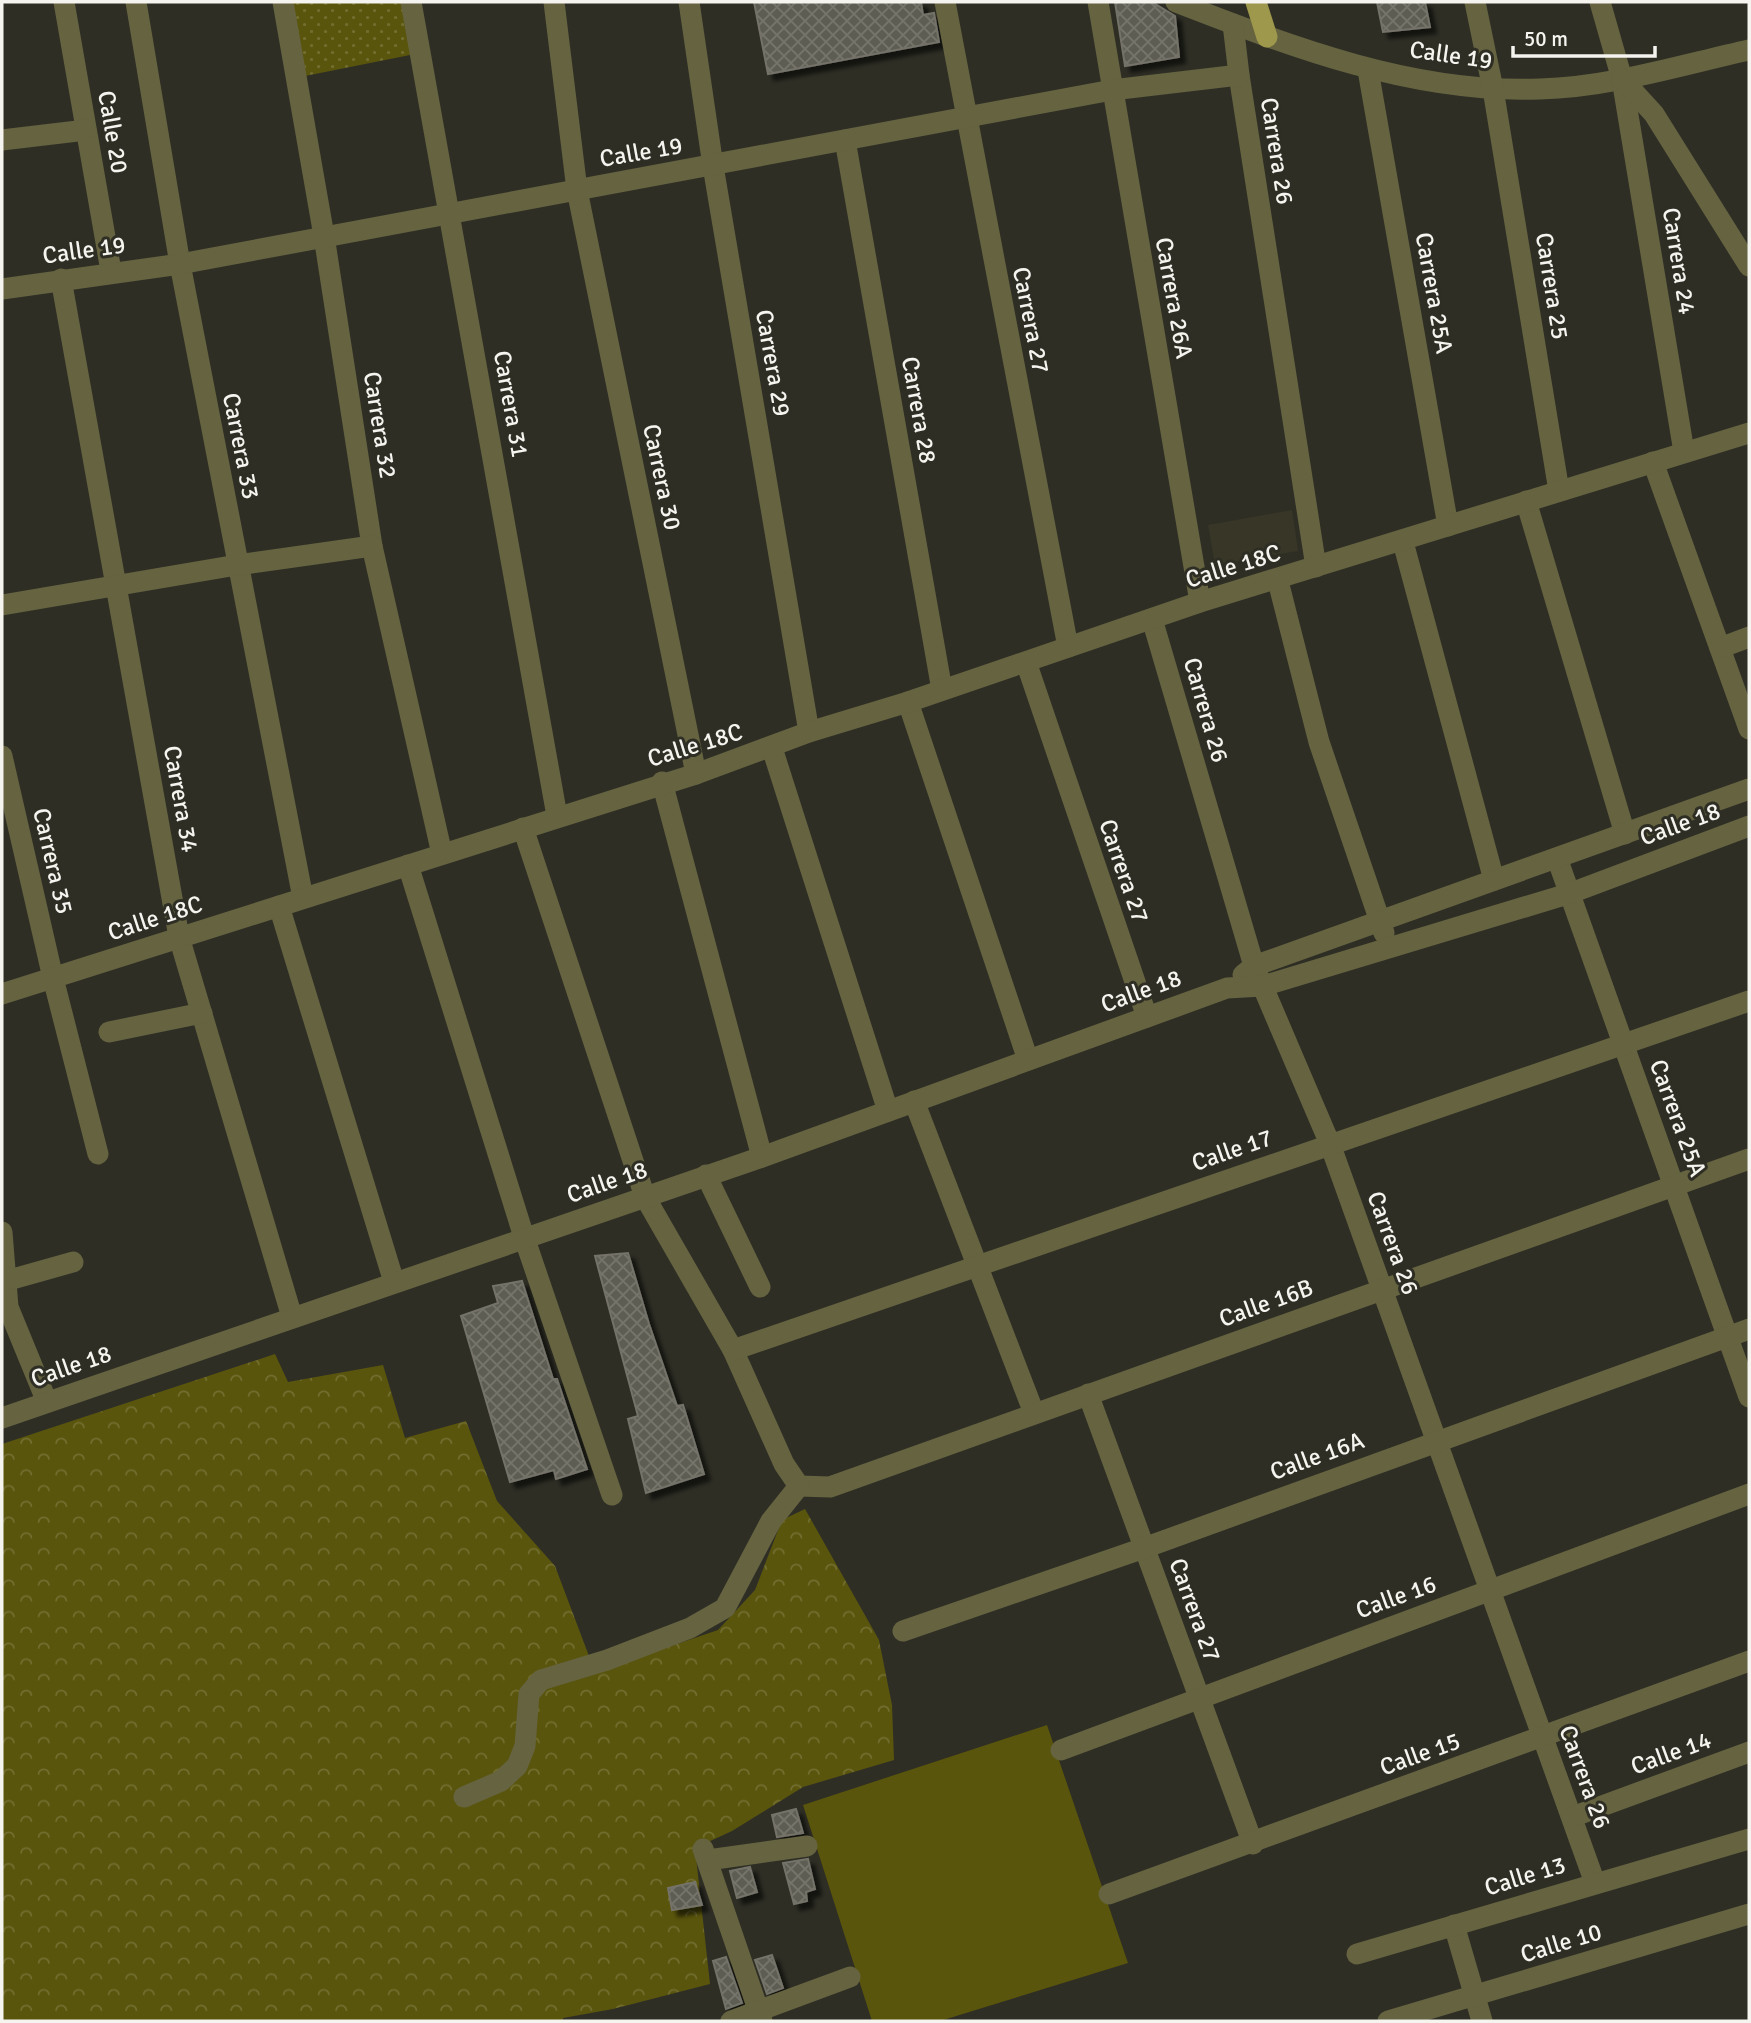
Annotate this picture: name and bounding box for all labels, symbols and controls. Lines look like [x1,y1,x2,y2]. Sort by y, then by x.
scale bar [1513,14,1655,58]
text: 50 m [1524,26,1568,52]
street label: Calle 19 [1408,34,1494,76]
street label: Calle 20 [91,88,135,176]
street label: Carrera 26 [1254,95,1300,207]
street label: Calle 19 [597,130,685,174]
street label: Carrera 24 [1656,205,1702,317]
street label: Calle 19 [41,229,127,271]
street label: Carrera 25A [1409,230,1459,356]
street label: Carrera 25 [1529,230,1575,342]
street label: Carrera 26A [1149,235,1199,361]
street label: Carrera 27 [1006,264,1056,376]
street label: Carrera 29 [749,307,797,419]
street label: Carrera 31 [487,348,535,460]
street label: Carrera 28 [895,354,943,466]
street label: Carrera 32 [357,369,403,481]
street label: Carrera 33 [216,390,266,502]
street label: Carrera 30 [636,421,688,533]
street label: Calle 18C [1182,537,1284,595]
street label: Carrera 26 [1177,654,1235,766]
street label: Calle 18C [644,716,746,774]
street label: Carrera 34 [157,743,205,855]
street label: Calle 18 [1636,796,1724,852]
street label: Carrera 35 [26,805,80,917]
street label: Carrera 27 [1092,815,1156,927]
street label: Calle 18C [104,889,206,947]
street label: Calle 18 [1097,963,1185,1019]
street label: Carrera 25A [1643,1055,1713,1181]
street label: Calle 17 [1188,1122,1276,1178]
street label: Calle 18 [563,1154,651,1210]
street label: Carrera 26 [1360,1187,1426,1299]
street label: Calle 16B [1215,1272,1317,1334]
street label: Calle 18 [27,1338,115,1394]
street label: Calle 16A [1266,1425,1368,1487]
street label: Carrera 27 [1162,1554,1228,1666]
street label: Calle 16 [1352,1569,1440,1625]
street label: Carrera 26 [1552,1721,1618,1833]
street label: Calle 14 [1627,1725,1715,1781]
street label: Calle 15 [1376,1726,1464,1782]
street label: Calle 13 [1481,1849,1569,1903]
street label: Calle 10 [1517,1916,1605,1970]

